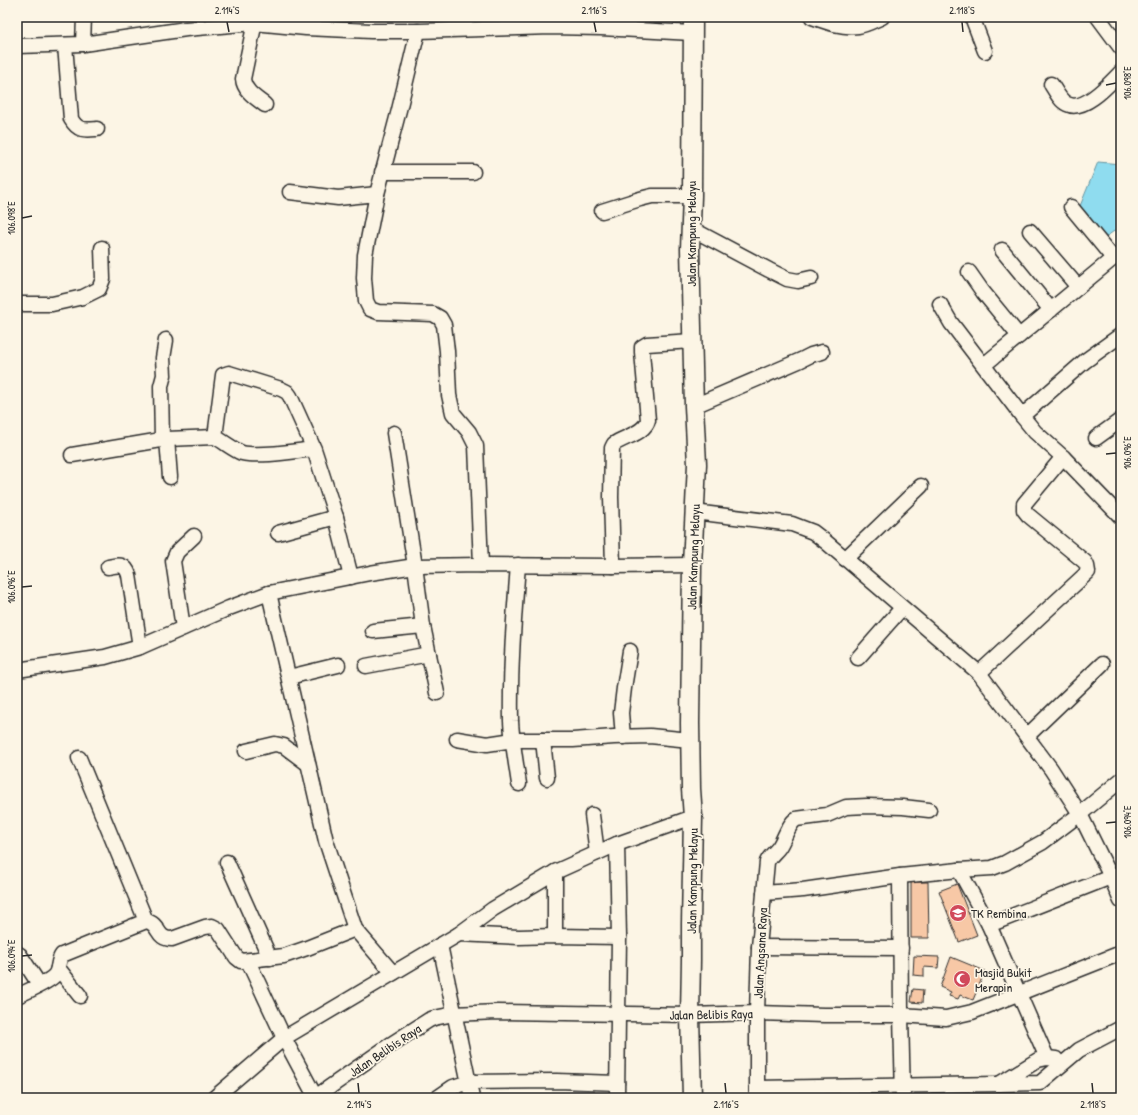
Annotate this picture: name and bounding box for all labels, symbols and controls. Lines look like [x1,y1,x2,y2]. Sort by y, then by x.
text: 2.114°S [215,4,240,17]
text: 2.116°S [582,4,607,17]
text: 2.118°S [949,4,975,17]
text: 106.098°E [1121,66,1134,100]
street label: Jalan Kampung Melayu [682,181,700,287]
text: 106.098°E [5,201,18,235]
text: 106.096°E [1121,436,1134,470]
street label: Jalan Kampung Melayu [682,504,704,610]
text: 106.096°E [5,570,18,604]
text: 106.094°E [1121,805,1134,838]
street label: Jalan Kampung Melayu [682,828,702,934]
school or university icon: TK Pembina [948,903,968,923]
place label: TK Pembina [971,904,1026,922]
street label: Jalan Angsana Raya [749,907,771,999]
text: 106.094°E [5,939,18,972]
place label: Masjid Bukit Merapin [975,963,1032,996]
mosque icon: Masjid Bukit Merapin [952,969,972,989]
street label: Jalan Belibis Raya [669,1004,753,1024]
street label: Jalan Belibis Raya [345,1019,425,1081]
text: 2.114°S [347,1098,372,1111]
text: 2.116°S [714,1098,739,1111]
text: 2.118°S [1080,1098,1106,1111]

